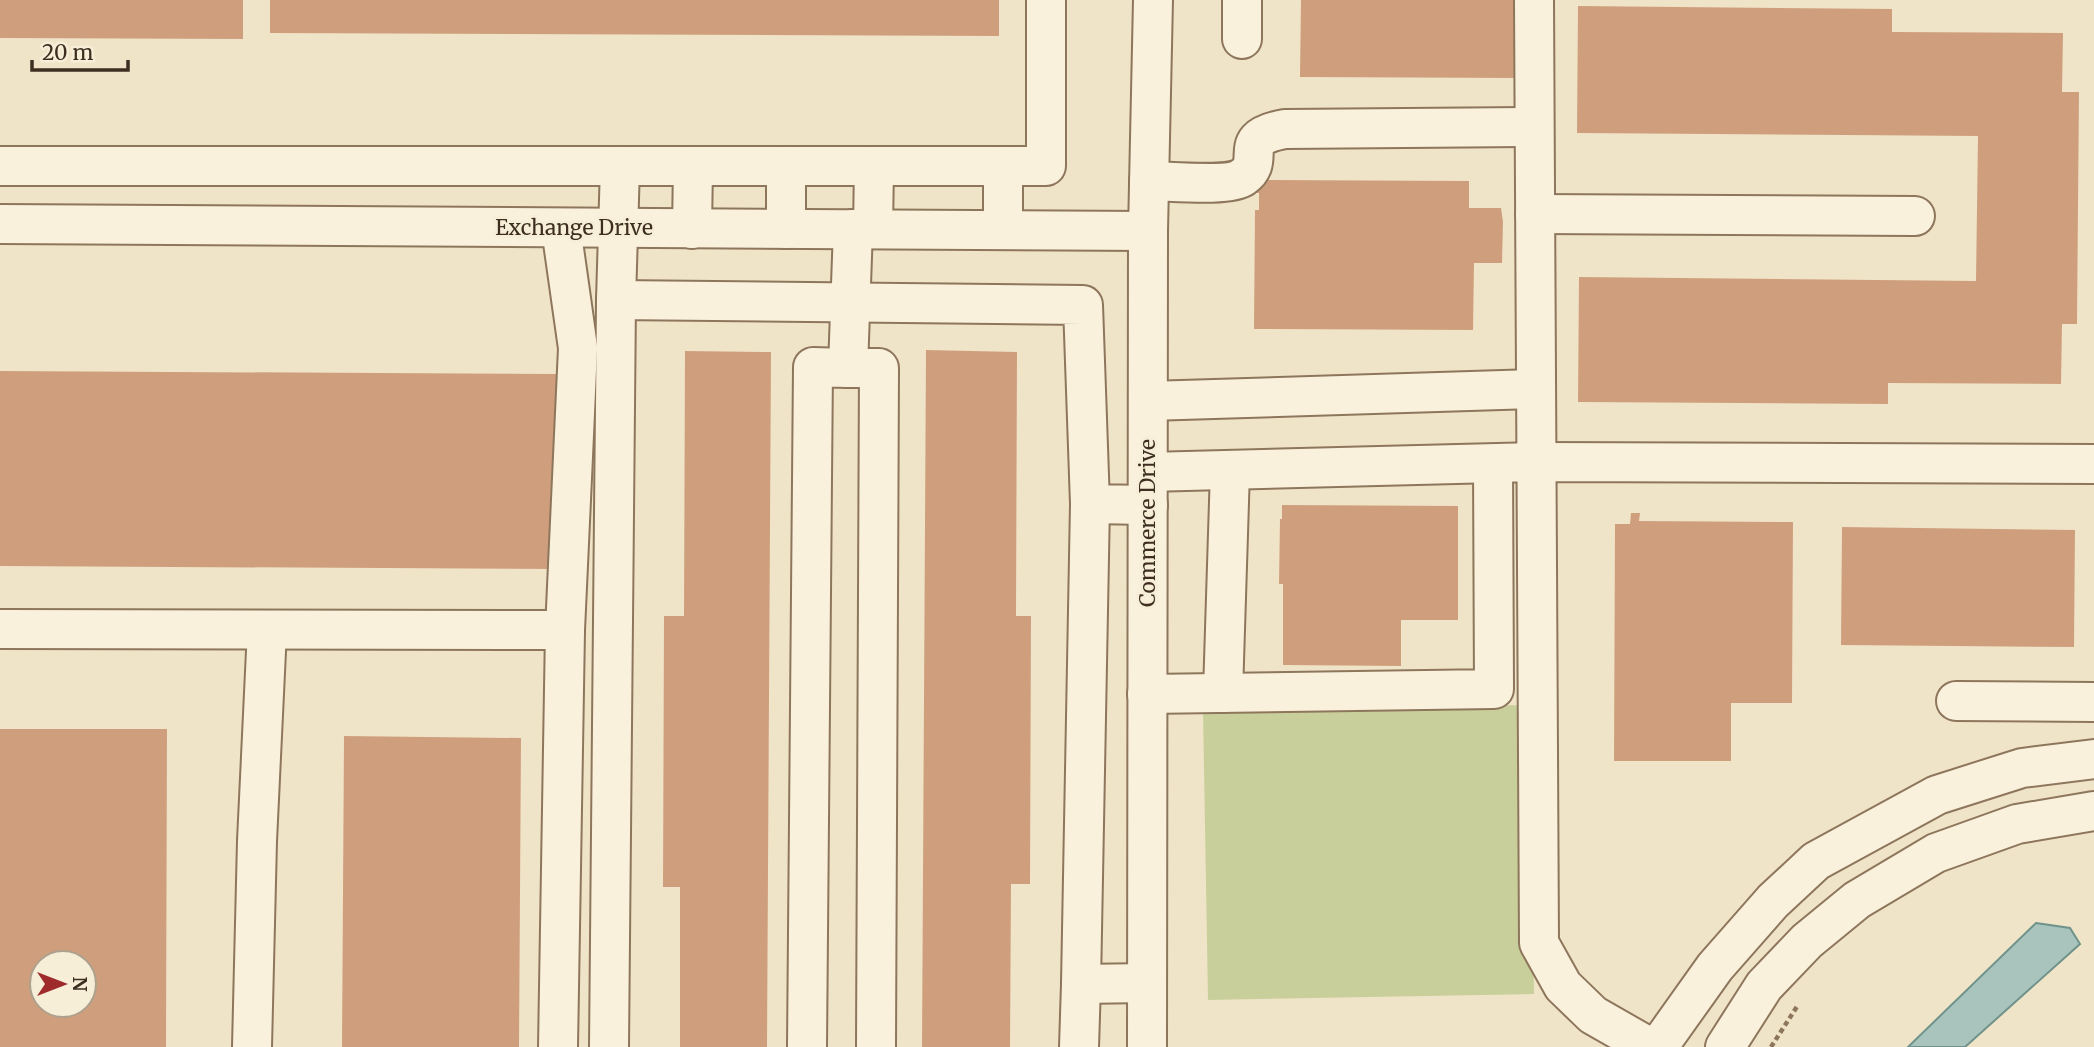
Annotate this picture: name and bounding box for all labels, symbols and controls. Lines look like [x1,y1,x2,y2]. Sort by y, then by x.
scale bar [32,28,128,72]
text: 20 m [42,39,94,66]
street label: Exchange Drive [495,214,653,241]
street label: Commerce Drive [1134,439,1161,607]
north arrow [28,949,98,1019]
text: N [68,976,92,992]

